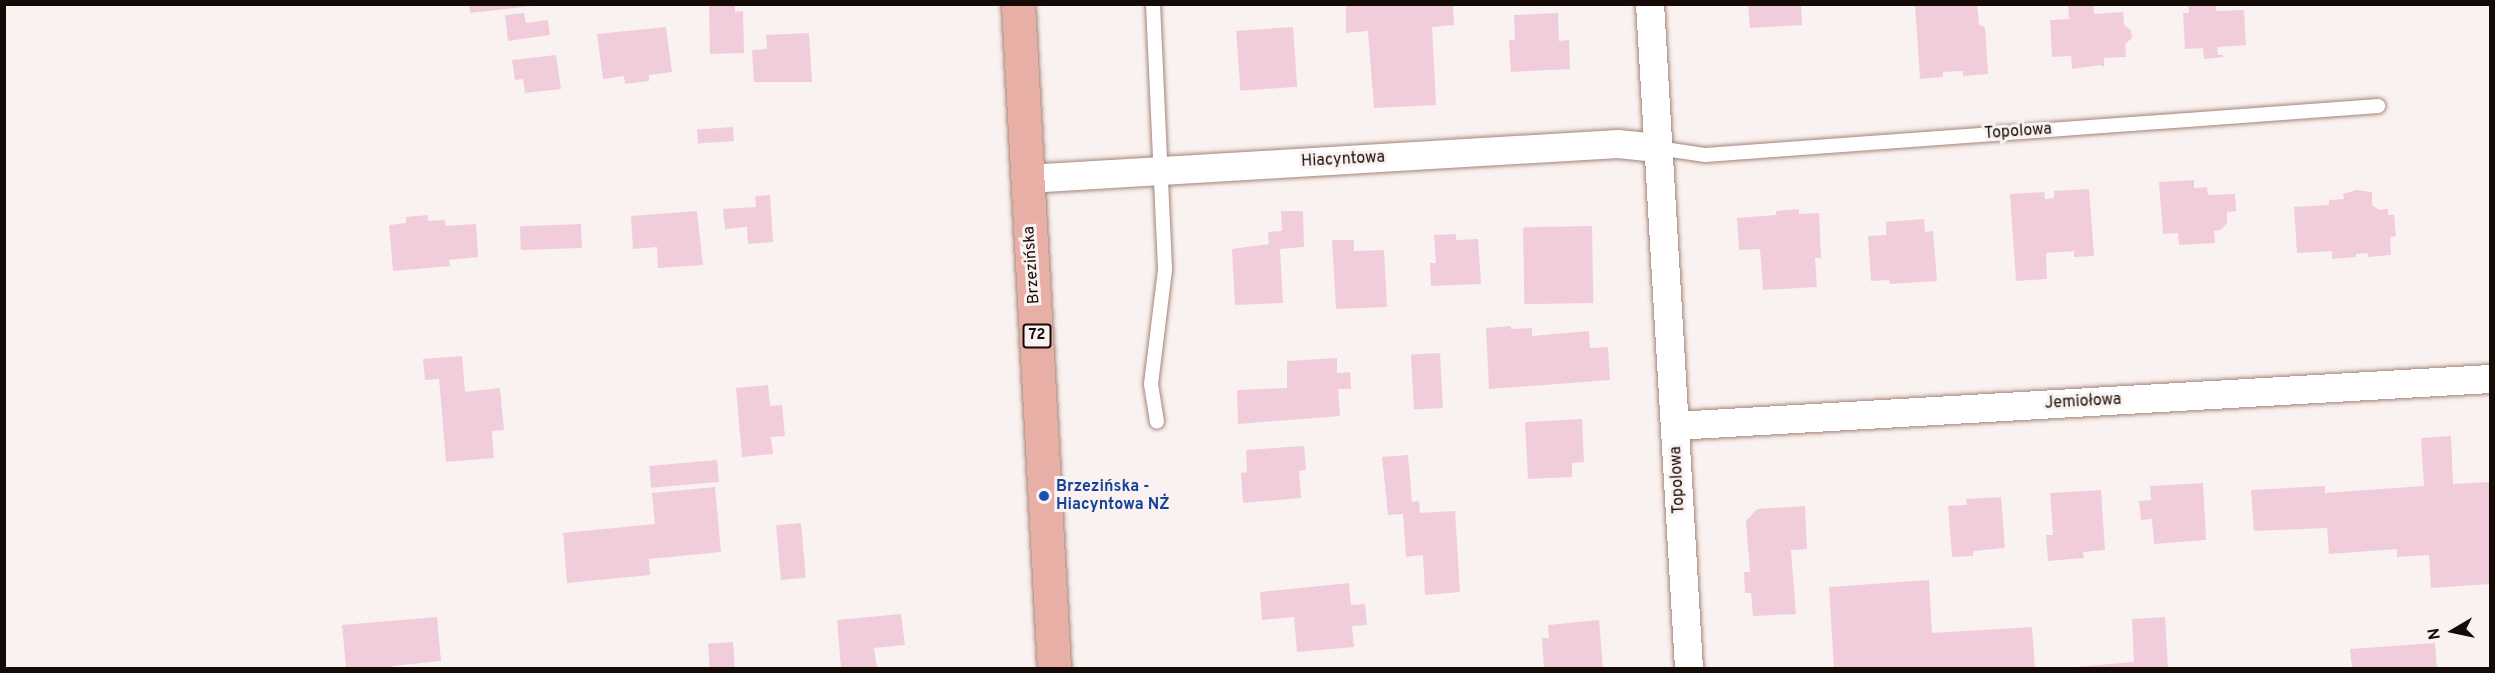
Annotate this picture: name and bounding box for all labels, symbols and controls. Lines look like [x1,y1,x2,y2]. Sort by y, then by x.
street label: Topolowa [1984,120,2052,144]
street label: Hiacyntowa [1301,148,1385,172]
street label: Brzezińska [1020,225,1044,305]
road number: 72 [1022,324,1052,348]
street label: Jemiołowa [2044,390,2122,414]
street label: Topolowa [1667,446,1689,514]
place label: Brzezińska - Hiacyntowa NŻ [1056,477,1170,515]
marker: Brzezińska - Hiacyntowa NŻ [1037,489,1051,503]
north arrow [2423,601,2483,661]
text: N [2424,627,2446,641]

